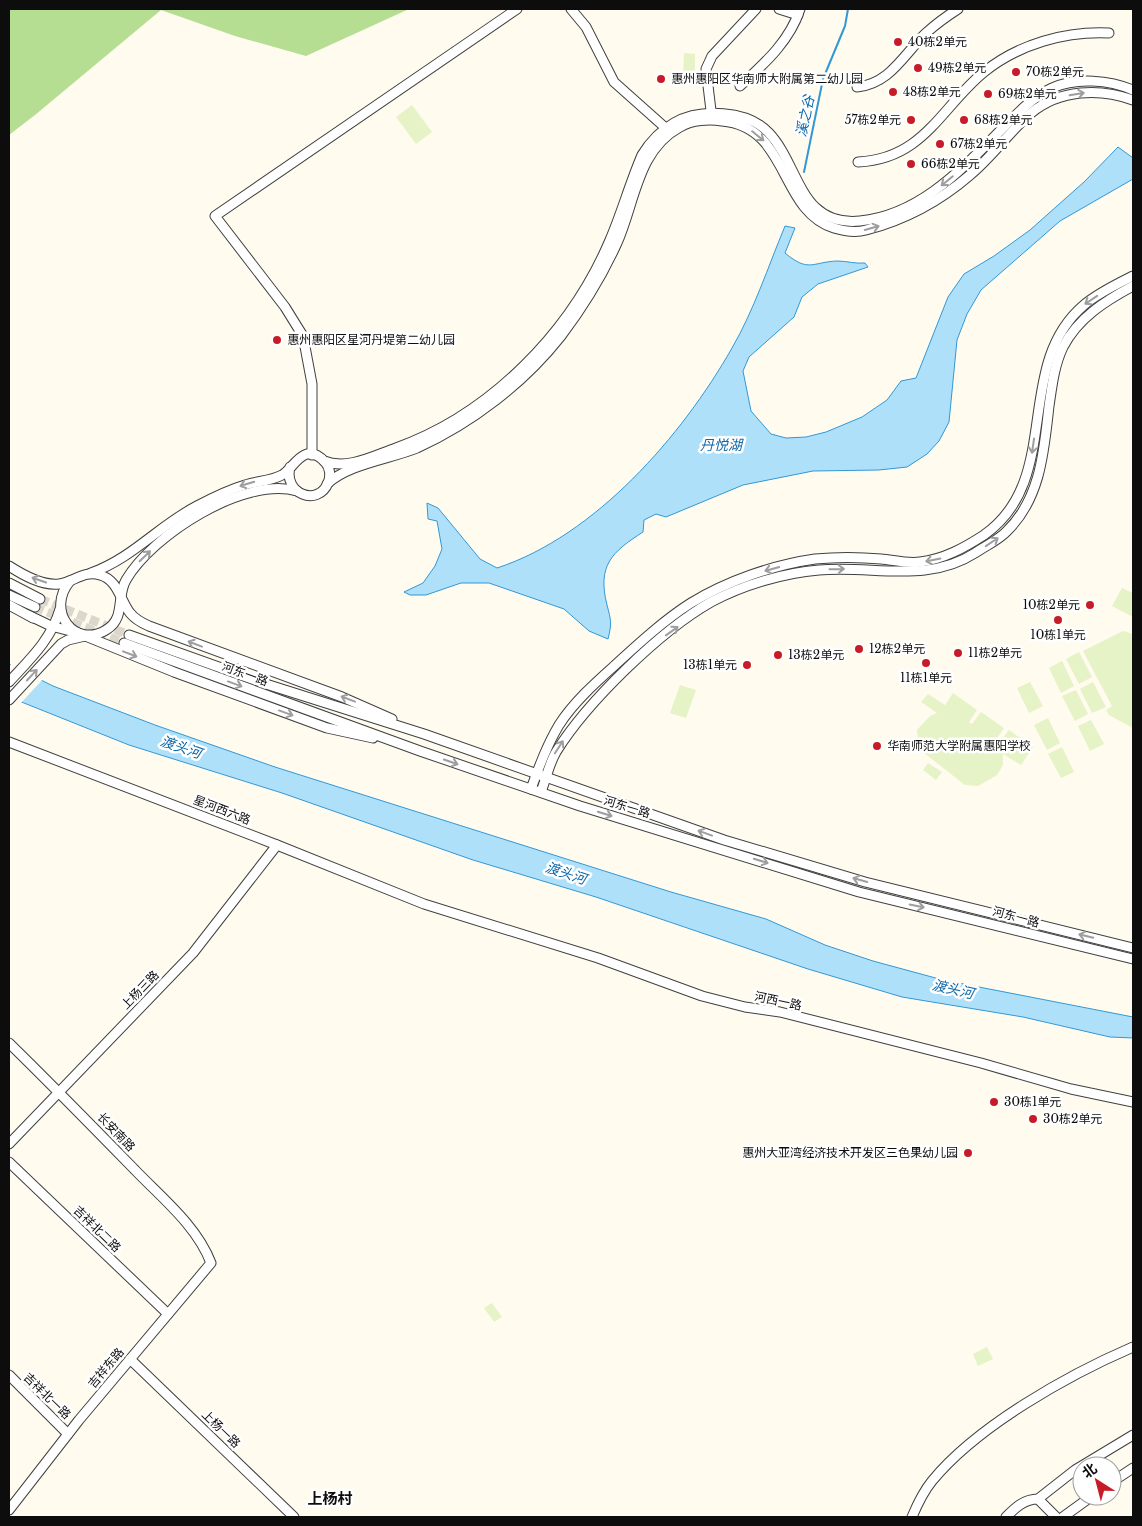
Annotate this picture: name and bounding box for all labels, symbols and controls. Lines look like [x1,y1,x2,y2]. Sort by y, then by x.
place label: 40栋2单元 [908,34,967,49]
marker: 40栋2单元 [892,36,904,48]
place label: 49栋2单元 [928,60,986,75]
marker: 49栋2单元 [912,62,924,74]
place label: 70栋2单元 [1026,64,1084,79]
marker: 70栋2单元 [1010,66,1022,78]
place label: 惠州惠阳区华南师大附属第二幼儿园 [671,71,863,86]
marker: 惠州惠阳区华南师大附属第二幼儿园 [655,73,667,85]
place label: 48栋2单元 [903,84,961,99]
marker: 48栋2单元 [887,86,899,98]
place label: 69栋2单元 [998,86,1057,101]
marker: 69栋2单元 [982,88,994,100]
one-way arrow [1069,88,1085,98]
water label: 溪之谷 [792,92,819,138]
place label: 57栋2单元 [845,112,901,127]
place label: 68栋2单元 [974,112,1032,127]
marker: 57栋2单元 [905,114,917,126]
marker: 68栋2单元 [958,114,970,126]
one-way arrow [751,130,764,141]
place label: 67栋2单元 [950,136,1007,151]
marker: 67栋2单元 [934,138,946,150]
place label: 66栋2单元 [921,156,980,171]
marker: 66栋2单元 [905,158,917,170]
one-way arrow [941,176,954,187]
one-way arrow [864,223,880,233]
one-way arrow [1084,295,1098,305]
place label: 惠州惠阳区星河丹堤第二幼儿园 [287,332,455,347]
marker: 惠州惠阳区星河丹堤第二幼儿园 [271,334,283,346]
water label: 丹悦湖 [700,436,744,454]
one-way arrow [1028,438,1038,454]
one-way arrow [239,480,255,490]
one-way arrow [985,537,999,547]
one-way arrow [139,550,152,562]
one-way arrow [925,555,941,565]
one-way arrow [764,565,780,575]
one-way arrow [829,565,845,574]
one-way arrow [31,575,47,584]
place label: 10栋2单元 [1023,597,1080,612]
marker: 10栋2单元 [1084,599,1096,611]
marker: 10栋1单元 [1052,614,1064,626]
one-way arrow [664,626,678,636]
place label: 10栋1单元 [1030,627,1086,642]
one-way arrow [188,639,203,648]
place label: 12栋2单元 [869,641,925,656]
marker: 12栋2单元 [853,643,865,655]
place label: 11栋2单元 [968,645,1022,660]
place label: 13栋2单元 [788,647,844,662]
marker: 11栋2单元 [952,647,964,659]
marker: 13栋2单元 [772,649,784,661]
one-way arrow [122,650,137,660]
place label: 13栋1单元 [683,657,737,672]
marker: 11栋1单元 [920,657,932,669]
street label: 河东一路 [220,658,270,689]
marker: 13栋1单元 [741,659,753,671]
one-way arrow [26,668,38,681]
place label: 11栋1单元 [900,670,952,685]
one-way arrow [227,680,242,689]
one-way arrow [341,694,356,703]
one-way arrow [278,709,293,718]
water label: 渡头河 [158,732,207,763]
place label: 华南师范大学附属惠阳学校 [887,738,1031,753]
marker: 华南师范大学附属惠阳学校 [871,740,883,752]
one-way arrow [554,741,564,755]
one-way arrow [443,758,459,767]
street label: 星河西六路 [191,792,253,827]
street label: 河东一路 [602,792,652,821]
one-way arrow [597,809,613,819]
one-way arrow [698,828,713,837]
one-way arrow [752,857,768,867]
water label: 渡头河 [543,858,592,889]
one-way arrow [853,875,869,885]
one-way arrow [909,901,925,911]
street label: 河东一路 [991,903,1041,930]
one-way arrow [1078,931,1094,941]
street label: 上杨三路 [118,967,162,1012]
water label: 渡头河 [931,976,978,1003]
street label: 河西一路 [753,988,803,1013]
place label: 30栋1单元 [1004,1094,1061,1109]
marker: 30栋1单元 [988,1096,1000,1108]
street label: 长安南路 [94,1109,138,1154]
place label: 30栋2单元 [1043,1111,1102,1126]
marker: 30栋2单元 [1027,1113,1039,1125]
place label: 惠州大亚湾经济技术开发区三色果幼儿园 [742,1145,958,1160]
marker: 惠州大亚湾经济技术开发区三色果幼儿园 [962,1147,974,1159]
street label: 吉祥北二路 [71,1202,124,1255]
street label: 吉祥东路 [84,1344,127,1391]
street label: 吉祥北一路 [21,1369,74,1422]
street label: 上杨一路 [199,1407,244,1451]
north arrow [1072,1456,1122,1506]
text: 北 [1078,1459,1100,1482]
district label: 上杨村 [307,1489,353,1508]

